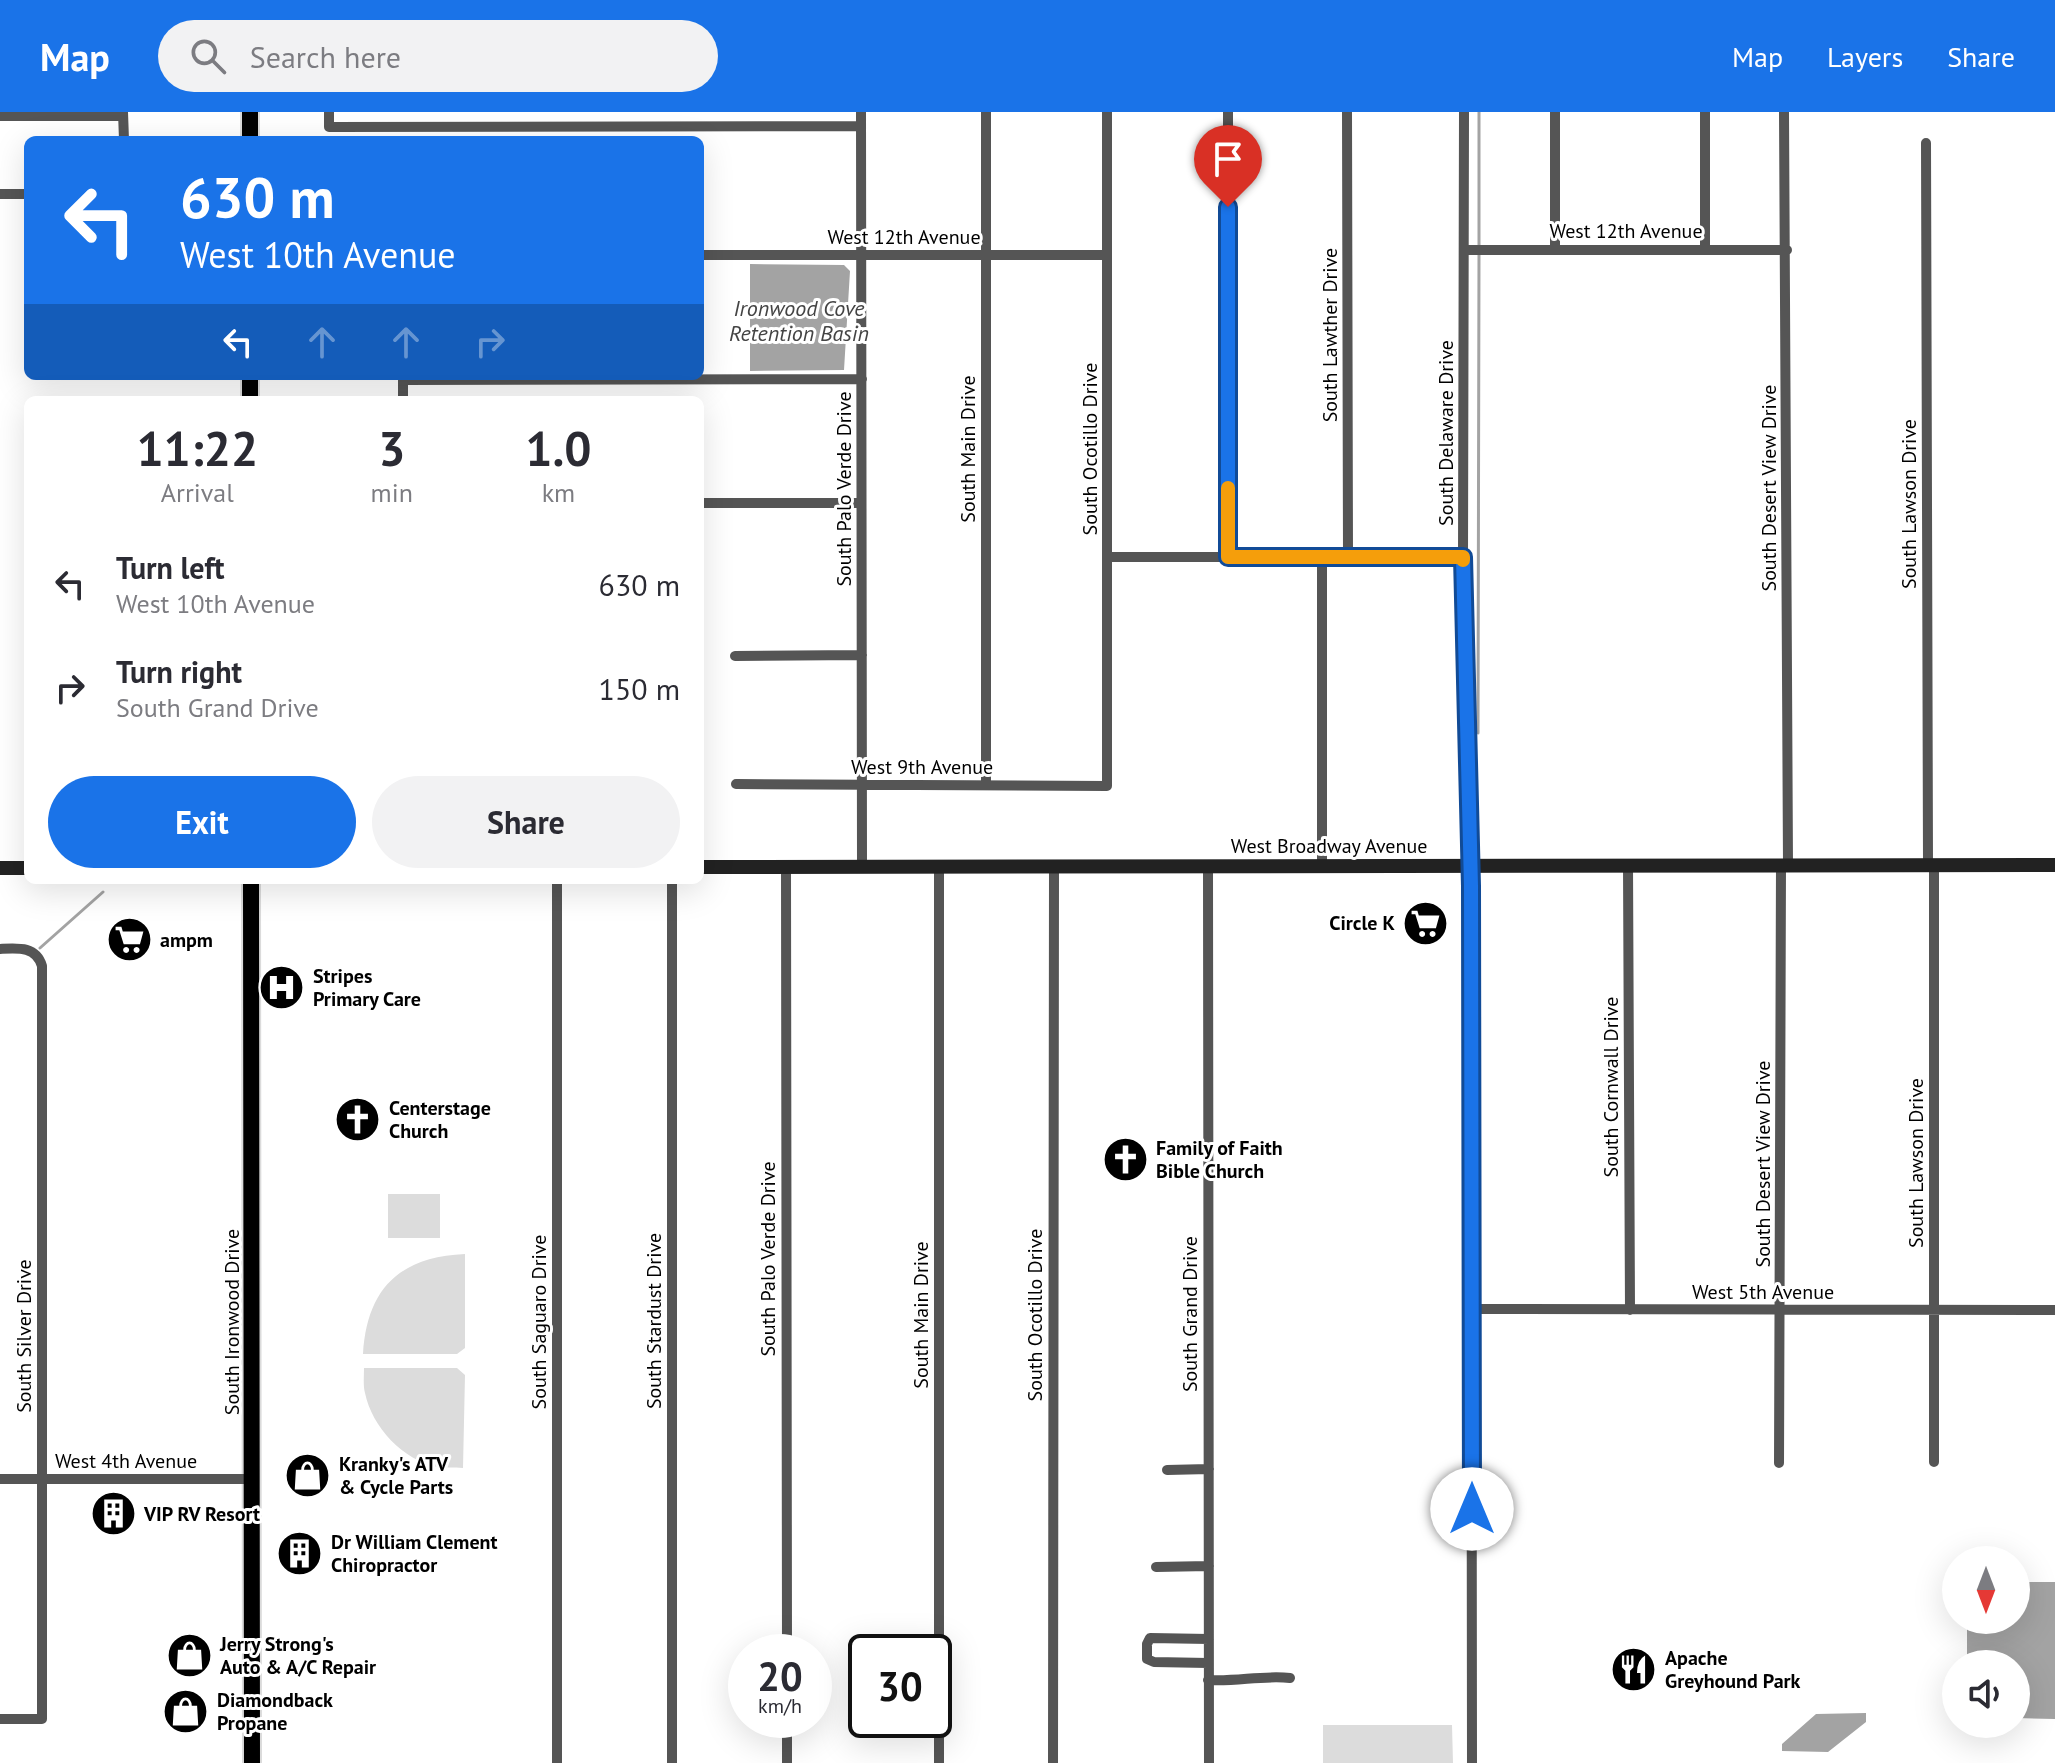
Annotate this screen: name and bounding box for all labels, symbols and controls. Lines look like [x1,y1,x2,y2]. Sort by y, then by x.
search box [158,20,718,92]
text: Map [40,32,110,81]
icon: search [186,34,230,78]
text: Search here [250,37,401,76]
text: Map [1732,38,1783,75]
text: Layers [1827,38,1903,75]
text: Share [1947,38,2015,75]
pin [1194,125,1262,207]
icon: arrive [1206,137,1250,181]
text: 630 m [180,161,335,233]
icon: left [48,168,152,272]
street label: West 12th Avenue [1549,218,1703,244]
street label: West 12th Avenue [827,224,981,250]
text: West 10th Avenue [180,231,456,278]
street label: South Lawther Drive [1317,248,1343,422]
water label: Ironwood Cove Retention Basin [729,294,869,347]
icon: left [216,320,260,364]
icon: ahead [300,320,344,364]
icon: ahead [384,320,428,364]
icon: right [468,320,512,364]
street label: South Delaware Drive [1433,340,1459,526]
street label: South Ocotillo Drive [1077,363,1103,535]
street label: South Main Drive [955,375,981,523]
street label: South Desert View Drive [1756,385,1782,591]
street label: South Palo Verde Drive [831,391,857,587]
text: 11:22 [136,417,258,479]
text: 3 [378,417,405,479]
text: 1.0 [525,417,592,479]
street label: South Lawson Drive [1896,419,1922,589]
text: Arrival [161,476,234,509]
text: min [371,476,413,509]
text: km [542,476,575,509]
text: Turn left [116,548,224,587]
icon: left [48,562,92,606]
text: 630 m [599,565,680,604]
text: West 10th Avenue [116,587,315,620]
text: Turn right [116,652,242,691]
icon: right [48,666,92,710]
text: 150 m [599,669,680,708]
text: South Grand Drive [116,691,319,724]
street label: West 9th Avenue [851,754,993,780]
button: Exit [48,776,356,868]
button: Share [372,776,680,868]
street label: West Broadway Avenue [1231,833,1427,859]
supermarket icon: Circle K [1402,899,1450,947]
place label: Circle K [1329,910,1396,936]
supermarket icon: ampm [105,916,153,964]
place label: ampm [160,927,213,953]
place label: Stripes Primary Care [313,963,421,1012]
hospital icon: Stripes Primary Care [258,964,306,1012]
street label: South Cornwall Drive [1598,997,1624,1177]
street label: South Desert View Drive [1750,1061,1776,1267]
street label: South Lawson Drive [1903,1078,1929,1248]
place label: Centerstage Church [389,1095,491,1144]
church icon: Centerstage Church [334,1096,382,1144]
place label: Family of Faith Bible Church [1156,1135,1283,1184]
church icon: Family of Faith Bible Church [1101,1136,1149,1184]
street label: South Palo Verde Drive [755,1161,781,1357]
street label: South Ironwood Drive [219,1229,245,1415]
street label: South Ocotillo Drive [1022,1229,1048,1401]
street label: South Stardust Drive [641,1233,667,1409]
street label: South Saguaro Drive [526,1235,552,1409]
street label: South Grand Drive [1177,1236,1203,1392]
street label: South Main Drive [908,1241,934,1389]
street label: South Silver Drive [11,1259,37,1413]
street label: West 5th Avenue [1692,1279,1834,1305]
street label: West 4th Avenue [55,1448,197,1474]
place label: Kranky's ATV & Cycle Parts [339,1451,453,1500]
shop icon: Kranky's ATV & Cycle Parts [284,1452,332,1500]
position arrow [1430,1467,1514,1551]
building icon: VIP RV Resort [89,1490,137,1538]
place label: VIP RV Resort [143,1501,260,1527]
place label: Dr William Clement Chiropractor [331,1529,497,1578]
building icon: Dr William Clement Chiropractor [276,1530,324,1578]
north arrow [1942,1546,2030,1634]
map controls [1942,1546,2030,1738]
place label: Jerry Strong's Auto & A/C Repair [219,1631,376,1680]
shop icon: Jerry Strong's Auto & A/C Repair [165,1632,213,1680]
speed limit sign: 30 [848,1634,952,1738]
place label: Apache Greyhound Park [1665,1645,1801,1694]
restaurant icon: Apache Greyhound Park [1610,1646,1658,1694]
text: 20 [757,1650,803,1702]
button: sound [1942,1650,2030,1738]
shop icon: Diamondback Propane [162,1687,210,1735]
place label: Diamondback Propane [217,1687,333,1736]
text: km/h [758,1693,802,1719]

